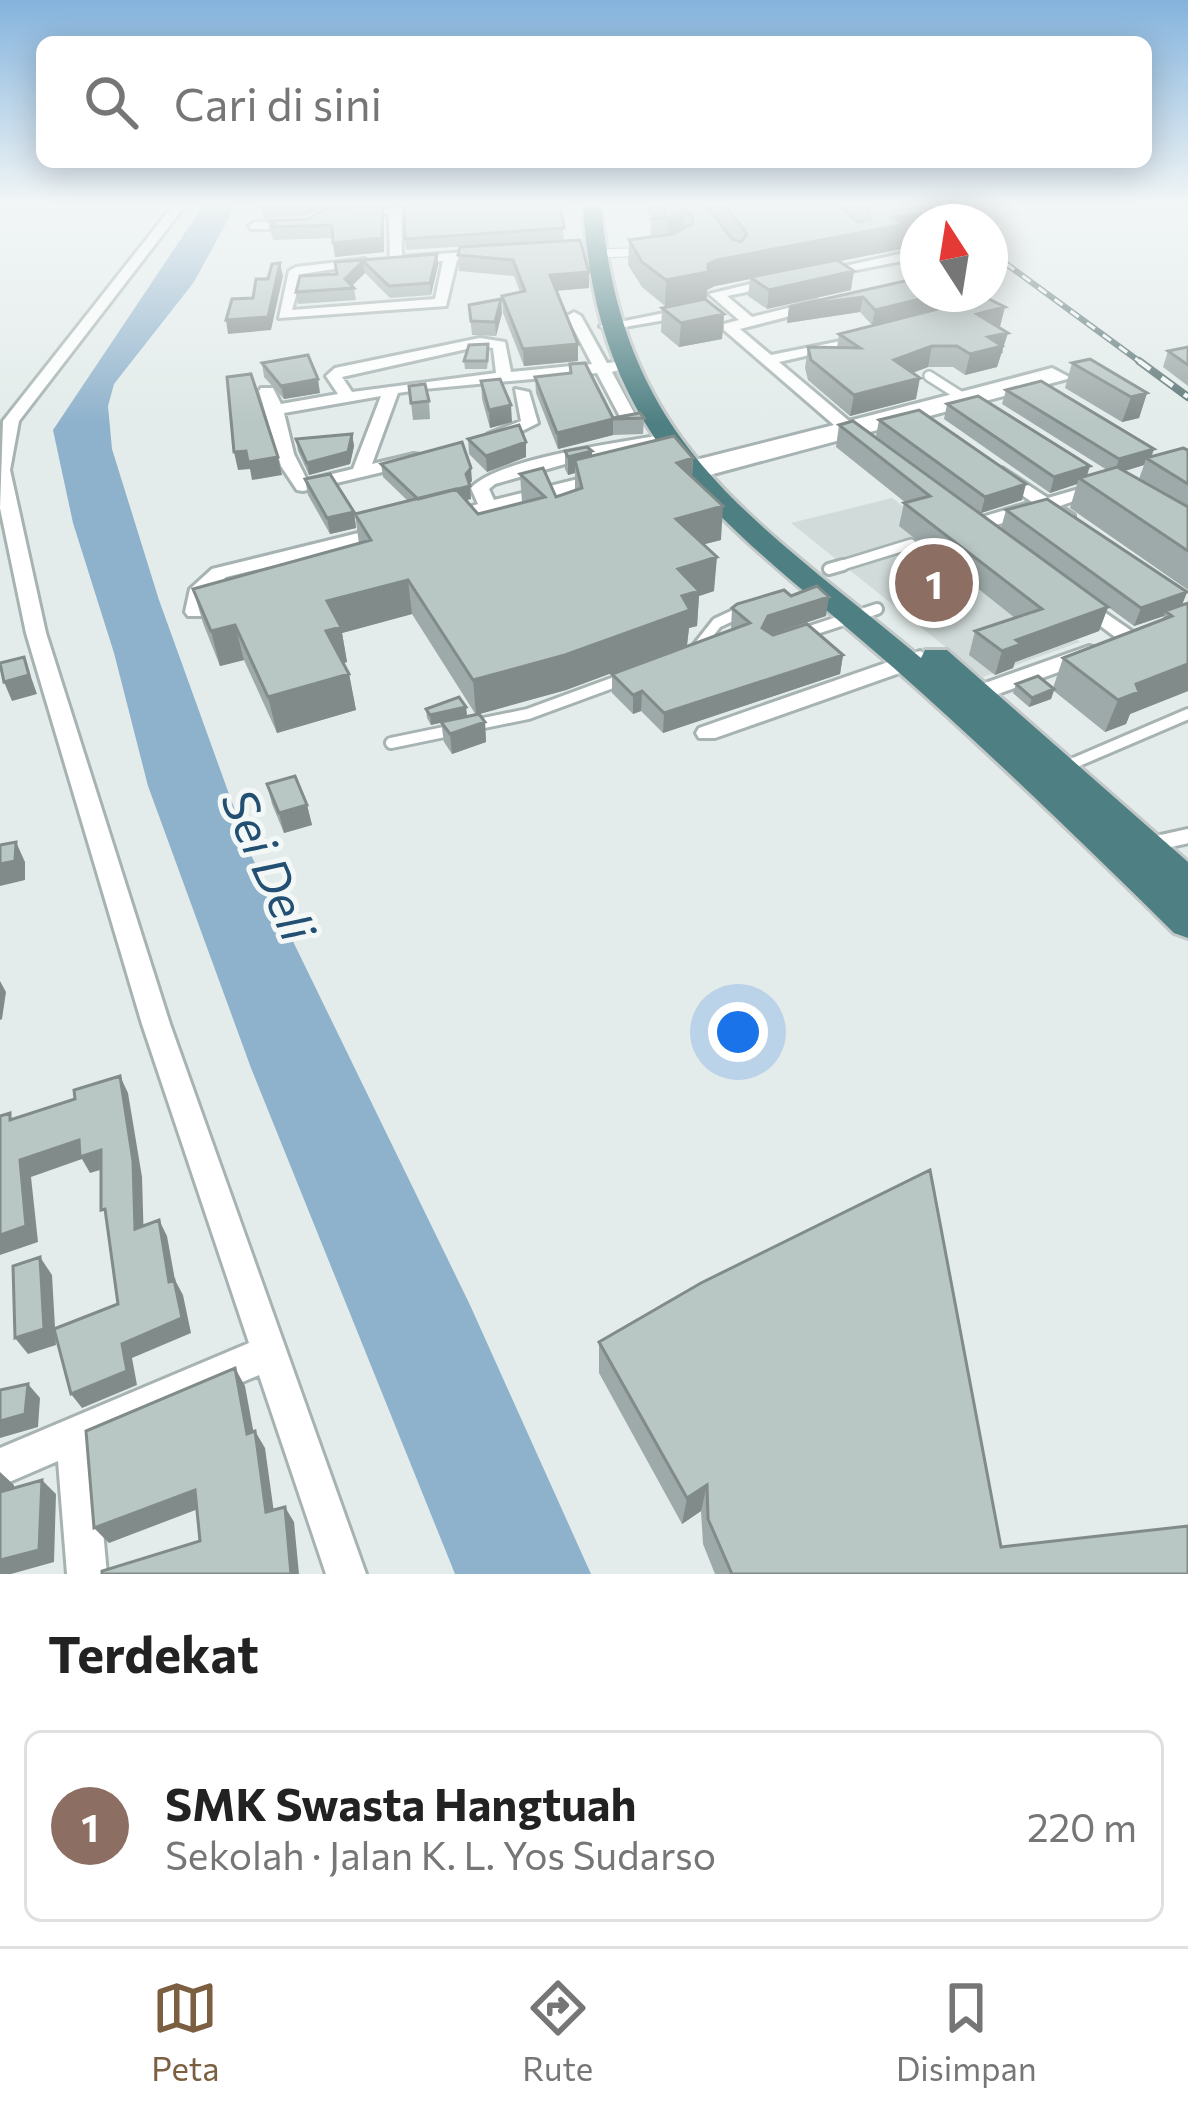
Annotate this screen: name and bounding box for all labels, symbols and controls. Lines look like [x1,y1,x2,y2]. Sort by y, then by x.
search box [36,36,1152,168]
icon: search [78,69,144,135]
text: Cari di sini [174,75,382,130]
north arrow [900,204,1008,312]
pin: 1 [895,538,973,628]
water label: Sei Deli [211,779,330,951]
your location [708,1002,768,1062]
text: Terdekat [48,1621,259,1684]
text: SMK Swasta Hangtuah [165,1775,637,1830]
text: 1 [81,1802,99,1850]
text: 220 m [1027,1802,1137,1850]
text: Sekolah · Jalan K. L. Yos Sudarso [165,1830,716,1878]
tab: Peta [151,1975,219,2088]
tab: Rute [522,1975,593,2088]
tab: Disimpan [896,1975,1037,2088]

